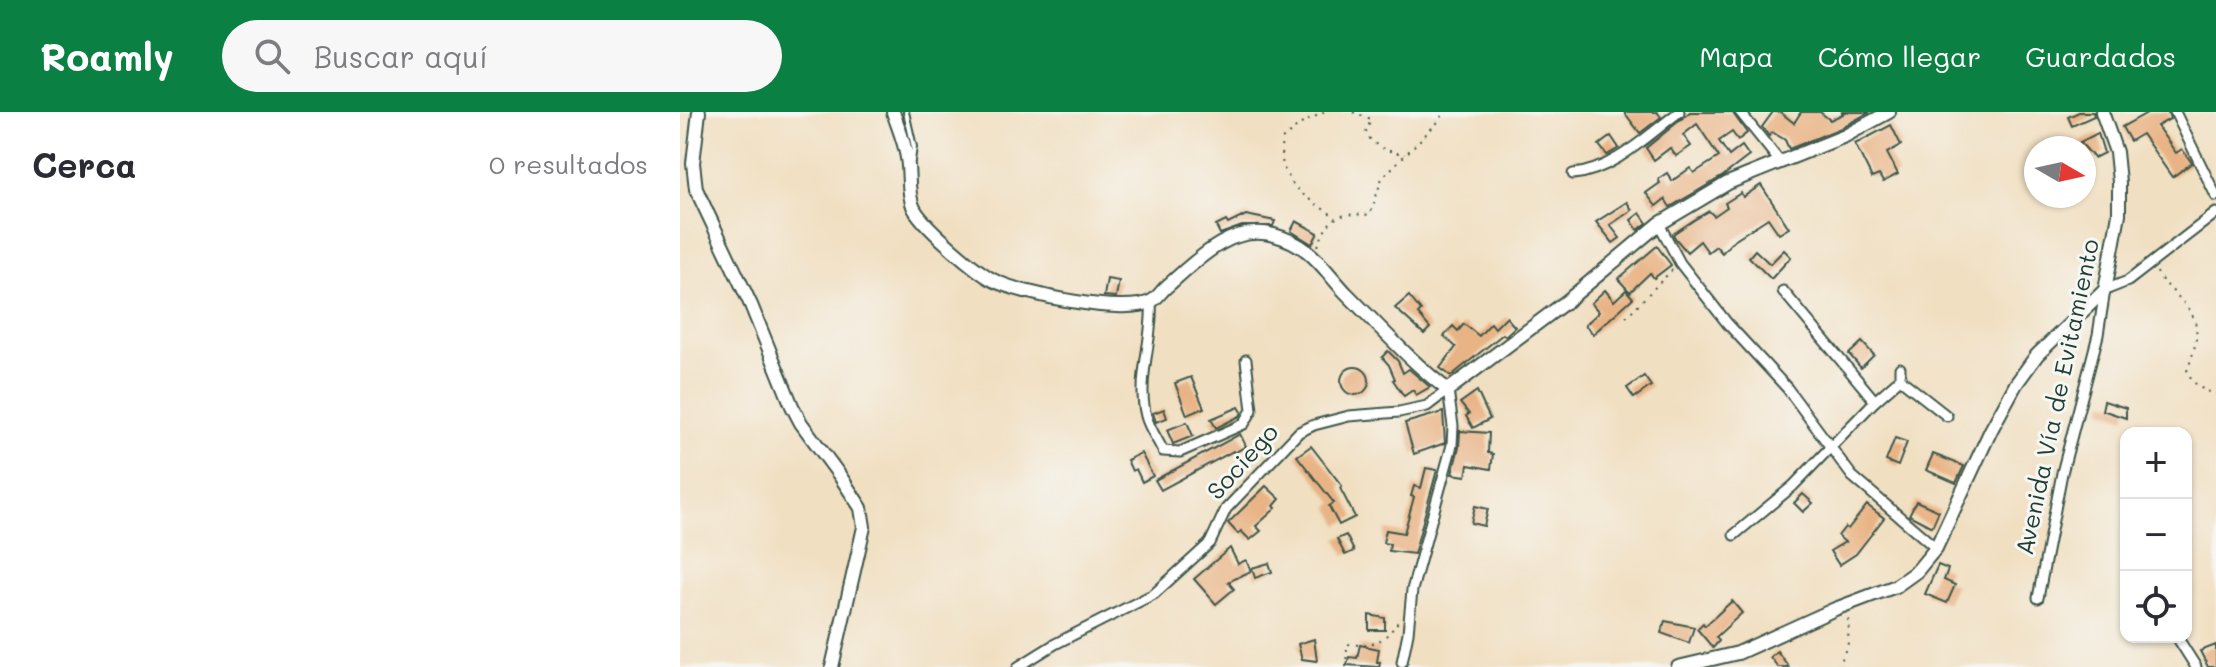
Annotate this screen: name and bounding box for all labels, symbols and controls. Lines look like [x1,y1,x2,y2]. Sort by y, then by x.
search box [222,20,782,92]
text: Roamly [40,31,174,81]
icon: search [250,34,294,78]
text: Buscar aquí [314,36,488,76]
text: Mapa [1699,38,1774,74]
text: Cómo llegar [1818,38,1981,74]
text: Guardados [2025,38,2176,74]
north arrow [2024,136,2096,208]
text: Cerca [32,142,136,187]
text: 0 resultados [489,147,648,181]
street label: Avenida Vía de Evitamiento [2008,236,2105,558]
street label: Sociego [1200,416,1284,506]
map controls [2120,427,2192,643]
button: + [2120,427,2192,499]
button: − [2120,499,2192,571]
button: locate [2120,571,2192,643]

